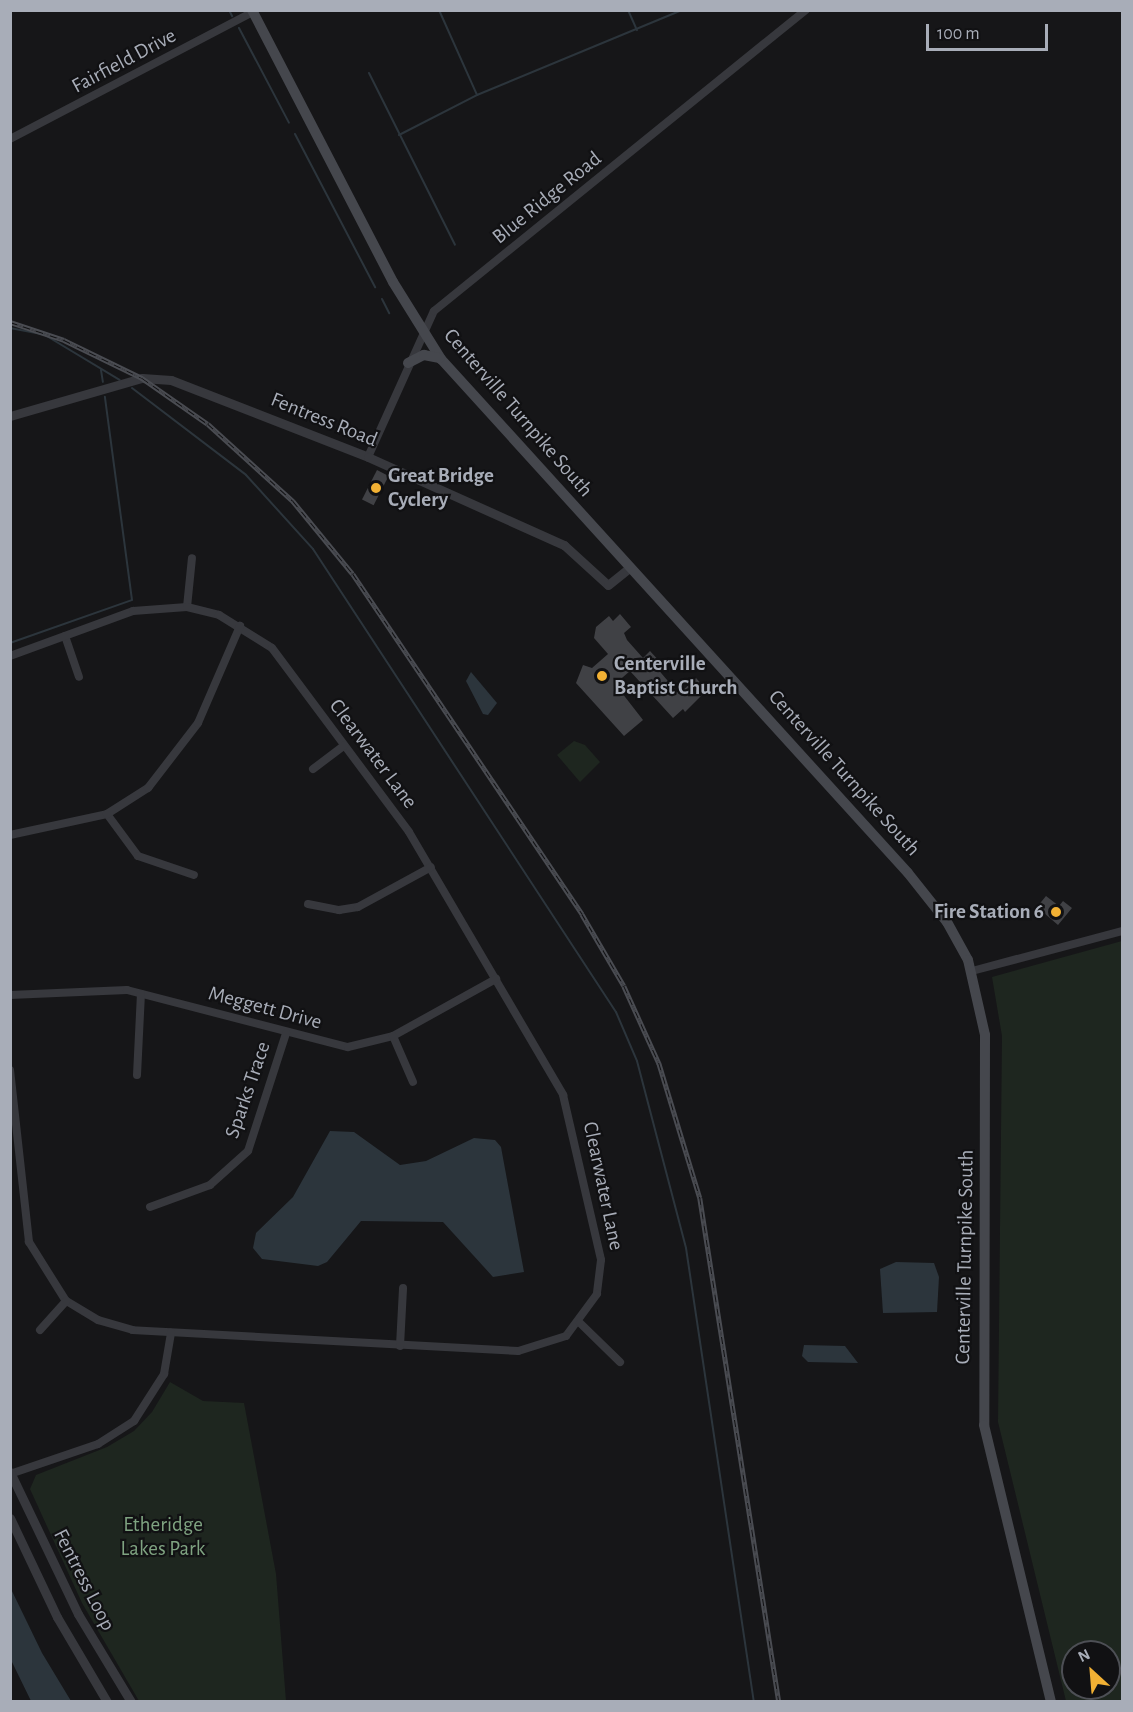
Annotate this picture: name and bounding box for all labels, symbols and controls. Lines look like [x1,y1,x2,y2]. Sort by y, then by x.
scale bar [929,12,1050,50]
street label: Fairfield Drive [67,23,181,99]
text: 100 m [937,25,980,43]
street label: Blue Ridge Road [487,146,607,250]
street label: Centerville Turnpike South [438,324,598,502]
street label: Fentress Road [267,387,381,453]
place label: Great Bridge Cyclery [388,463,494,513]
marker: Great Bridge Cyclery [369,481,383,495]
place label: Centerville Baptist Church [614,651,738,701]
marker: Centerville Baptist Church [595,669,609,683]
street label: Centerville Turnpike South [763,685,925,861]
street label: Clearwater Lane [324,694,422,814]
place label: Fire Station 6 [934,899,1044,925]
marker: Fire Station 6 [1049,905,1063,919]
street label: Meggett Drive [206,981,324,1035]
street label: Sparks Trace [220,1038,276,1142]
street label: Clearwater Lane [577,1119,629,1253]
street label: Centerville Turnpike South [951,1149,979,1365]
park label: Etheridge Lakes Park [121,1512,205,1562]
street label: Fentress Loop [48,1525,120,1635]
north arrow [1061,1640,1121,1700]
text: N [1075,1646,1092,1665]

